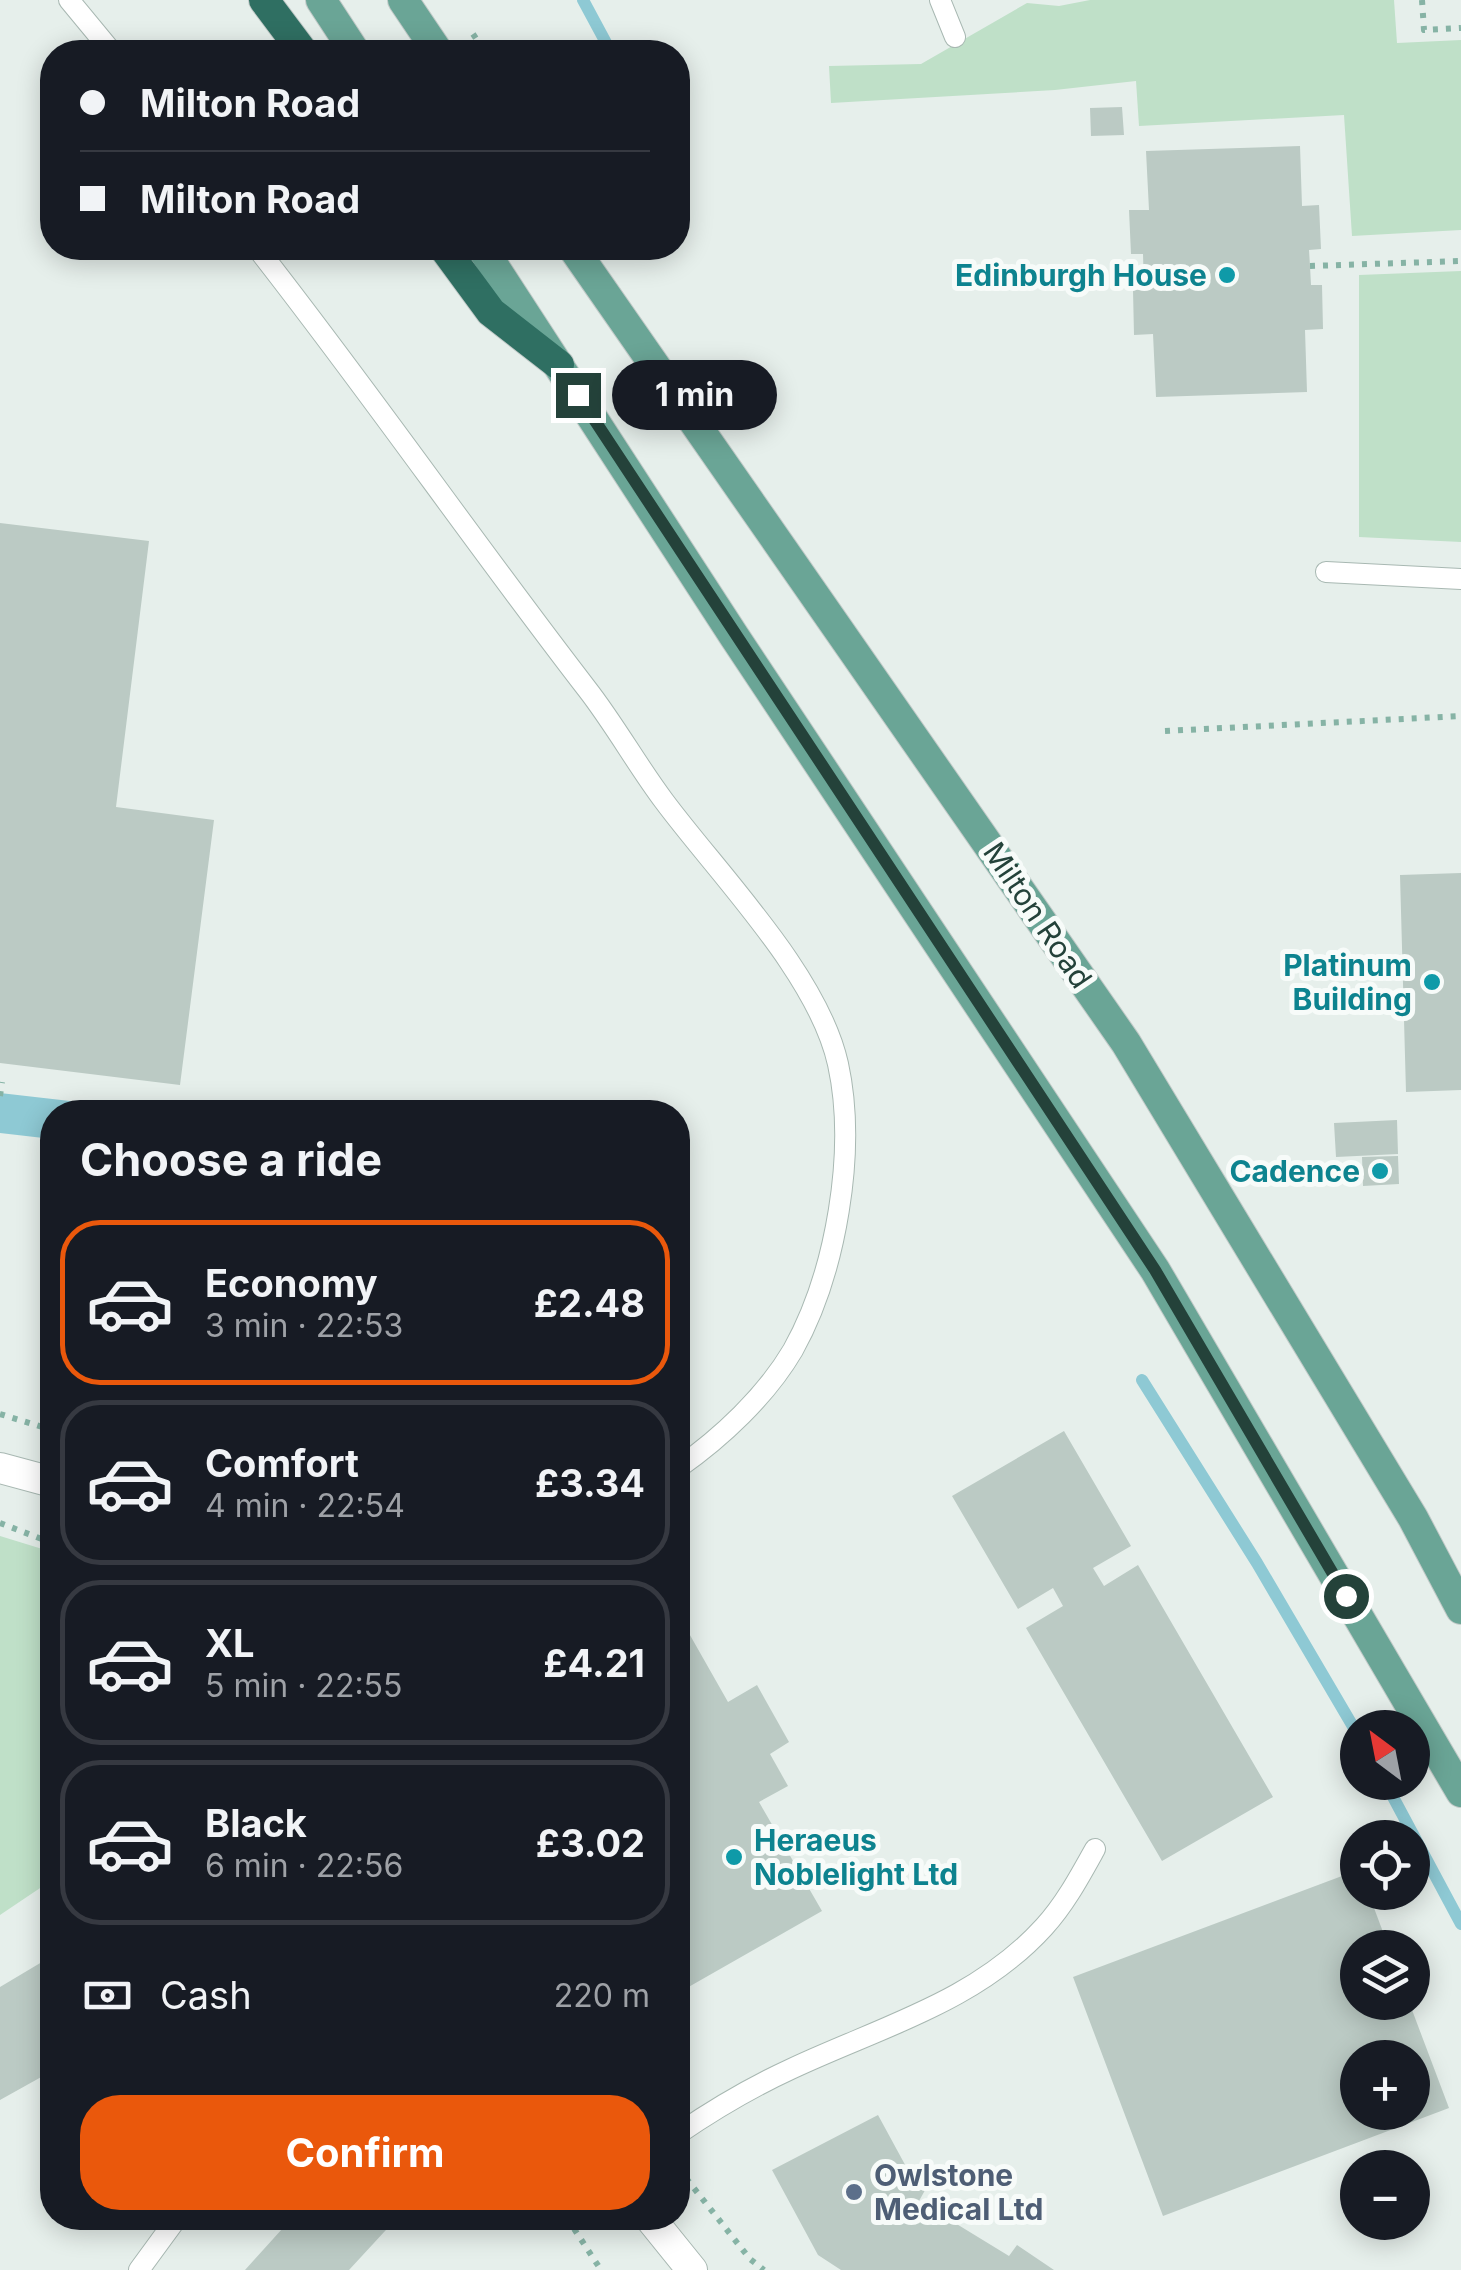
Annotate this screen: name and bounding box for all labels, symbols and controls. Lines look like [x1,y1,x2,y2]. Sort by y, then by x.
text: Milton Road [140,80,360,126]
text: Milton Road [140,176,360,222]
place label: Edinburgh House [955,257,1207,293]
marker: Edinburgh House [1216,264,1238,286]
callout: 1 min [613,360,778,430]
route end [556,373,601,418]
text: 1 min [655,375,734,414]
street label: Milton Road [976,835,1100,995]
place label: Platinum Building [1283,947,1412,1017]
marker: Platinum Building [1421,971,1443,993]
text: Choose a ride [80,1132,382,1187]
place label: Cadence [1229,1153,1360,1189]
marker: Cadence [1369,1160,1391,1182]
icon: car [85,1258,175,1348]
text: Economy [205,1260,378,1306]
text: £2.48 [534,1280,645,1326]
text: 3 min · 22:53 [205,1306,403,1345]
icon: car [85,1438,175,1528]
text: Comfort [205,1440,359,1486]
text: £3.34 [535,1460,645,1506]
text: 4 min · 22:54 [205,1486,405,1525]
route start [1324,1574,1369,1619]
icon: car [85,1618,175,1708]
text: XL [205,1620,255,1666]
text: £4.21 [543,1640,645,1686]
text: 5 min · 22:55 [205,1666,403,1705]
north arrow [1340,1710,1430,1800]
map controls [1340,1710,1430,2240]
icon: car [85,1798,175,1888]
text: Black [205,1800,307,1846]
text: £3.02 [536,1820,645,1866]
button: locate [1340,1820,1430,1910]
place label: Heraeus Noblelight Ltd [754,1822,958,1892]
text: 6 min · 22:56 [205,1846,403,1885]
marker: Heraeus Noblelight Ltd [723,1846,745,1868]
button: layers [1340,1930,1430,2020]
icon: cash [80,1968,135,2023]
text: Cash [160,1972,252,2018]
text: 220 m [554,1976,650,2015]
button: + [1340,2040,1430,2130]
button: Confirm [80,2095,650,2210]
button: − [1340,2150,1430,2240]
place label: Owlstone Medical Ltd [874,2157,1043,2227]
marker: Owlstone Medical Ltd [843,2181,865,2203]

